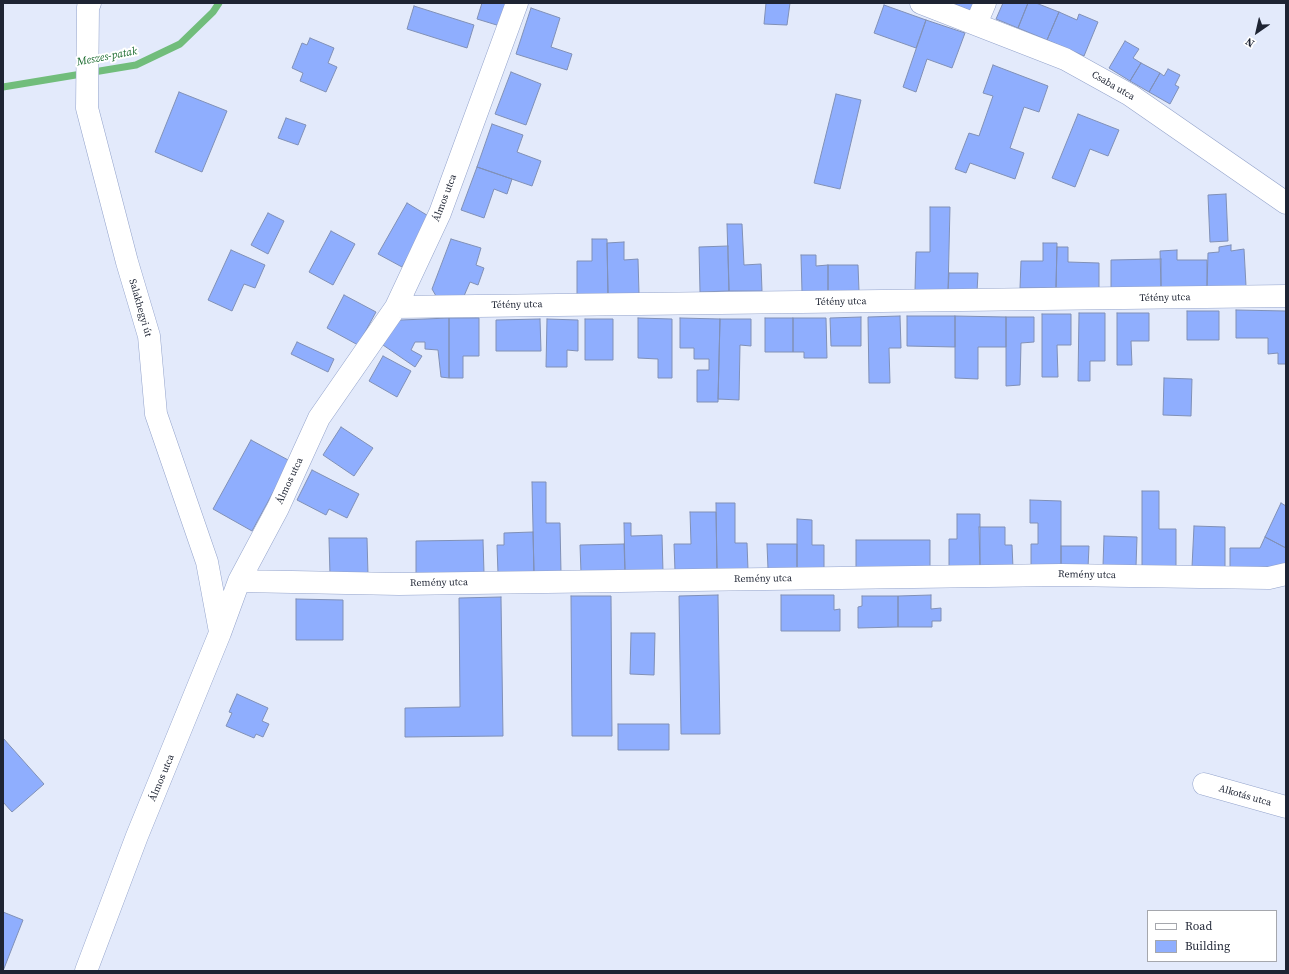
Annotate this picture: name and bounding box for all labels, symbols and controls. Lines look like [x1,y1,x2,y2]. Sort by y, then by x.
north arrow [1237,12,1277,52]
text: N [1243,34,1258,51]
water label: Meszes-patak [76,45,138,69]
street label: Csaba utca [1089,69,1137,103]
street label: Álmos utca [430,173,460,223]
street label: Salakhegyi út [126,278,154,338]
street label: Tétény utca [1139,292,1191,304]
street label: Tétény utca [815,296,867,308]
street label: Tétény utca [491,299,543,311]
street label: Álmos utca [274,456,306,506]
street label: Remény utca [1058,568,1116,582]
street label: Remény utca [734,572,792,586]
street label: Remény utca [410,576,468,590]
street label: Álmos utca [147,753,177,803]
street label: Alkotás utca [1217,783,1273,809]
legend [1147,910,1277,962]
text: Road [1185,918,1212,934]
text: Building [1185,938,1230,954]

